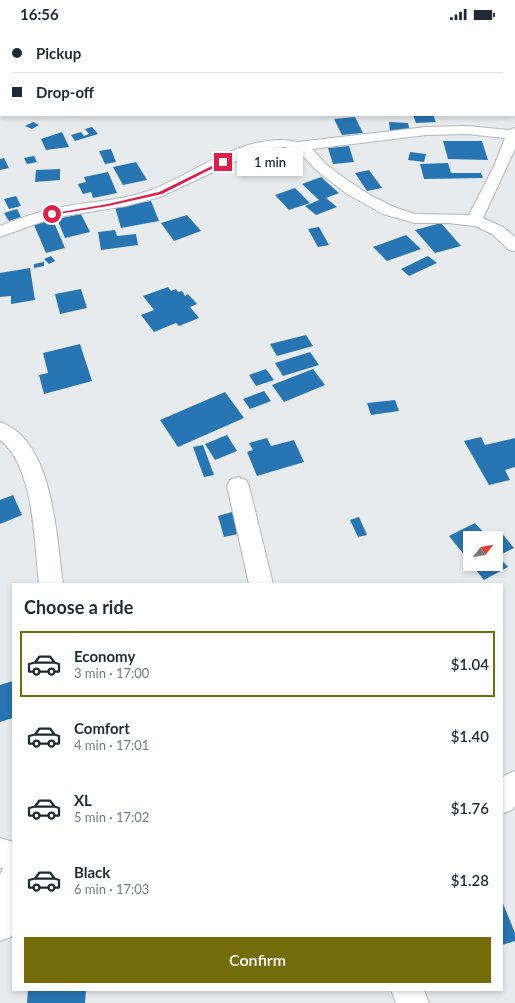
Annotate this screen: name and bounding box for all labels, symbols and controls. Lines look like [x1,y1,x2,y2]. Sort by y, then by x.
text: 16:56 [20,5,59,23]
text: Pickup [36,44,81,62]
text: Drop-off [36,83,94,101]
callout: 1 min [237,148,303,176]
route end [214,153,232,171]
text: 1 min [254,154,286,170]
route start [43,205,61,223]
north arrow [463,531,503,571]
map controls [463,531,503,571]
text: Choose a ride [24,596,133,618]
icon: car [26,646,62,682]
text: Economy [74,647,135,665]
text: $1.04 [451,655,489,673]
text: 3 min · 17:00 [74,665,149,681]
icon: car [26,718,62,754]
text: Comfort [74,719,130,737]
text: $1.40 [451,727,489,745]
text: 4 min · 17:01 [74,737,149,753]
icon: car [26,790,62,826]
text: XL [74,791,92,809]
text: $1.76 [451,799,489,817]
text: 5 min · 17:02 [74,809,149,825]
icon: car [26,862,62,898]
text: Black [74,863,110,881]
text: $1.28 [451,871,489,889]
text: 6 min · 17:03 [74,881,149,897]
button: Confirm [24,937,491,983]

